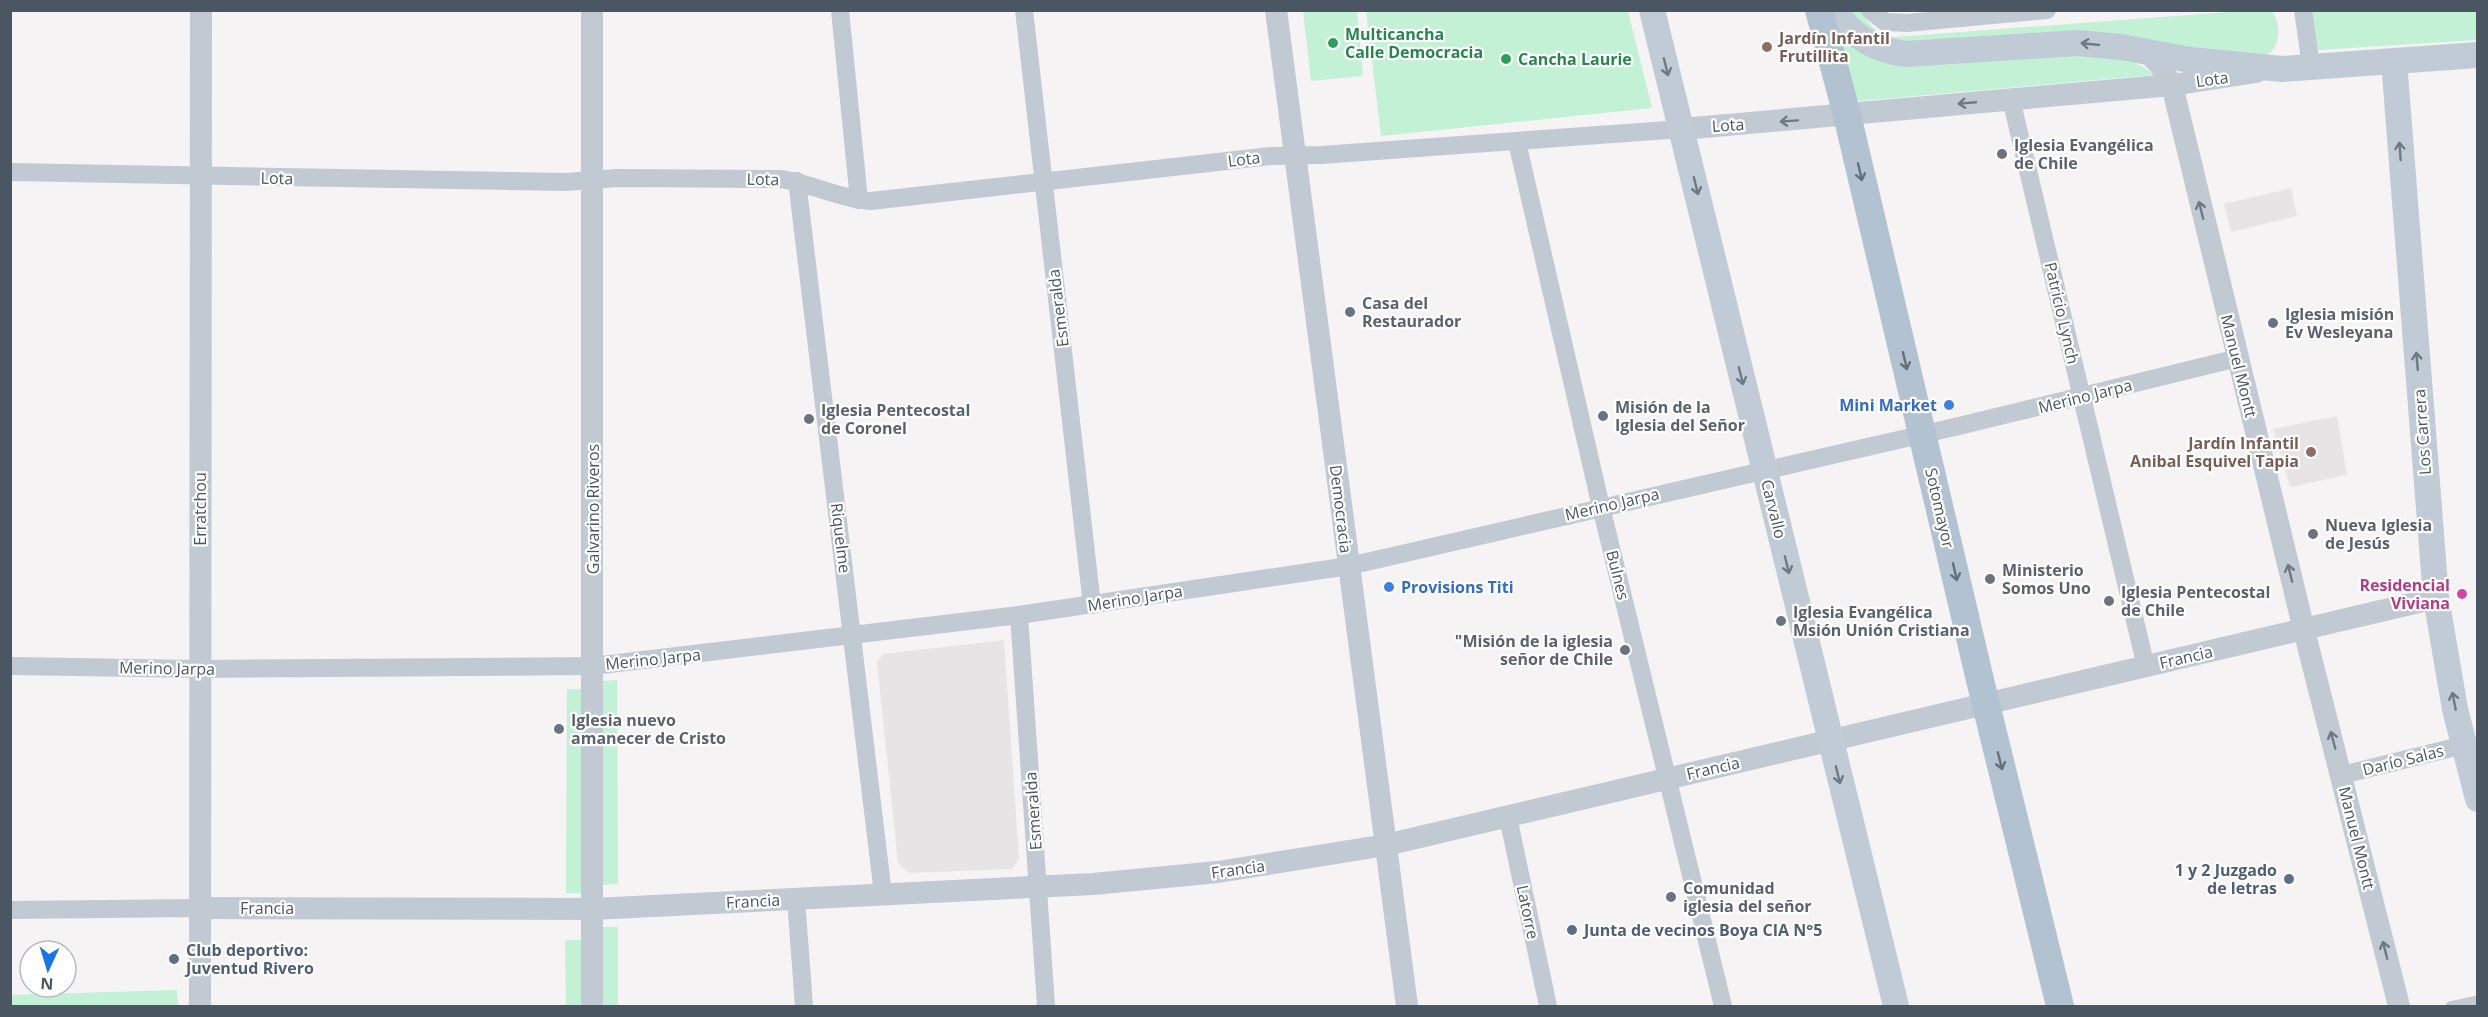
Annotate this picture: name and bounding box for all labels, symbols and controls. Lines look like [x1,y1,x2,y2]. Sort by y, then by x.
place label: Multicancha Calle Democracia [1345,23,1483,63]
place label: Jardín Infantil Frutillita [1777,27,1890,67]
marker: Multicancha Calle Democracia [1326,36,1340,50]
one-way arrow [2081,38,2100,49]
marker: Jardín Infantil Frutillita [1760,40,1774,54]
place label: Cancha Laurie [1518,48,1632,70]
marker: Cancha Laurie [1499,52,1513,66]
one-way arrow [1661,57,1672,76]
street label: Lota [2194,66,2230,92]
one-way arrow [1957,98,1977,109]
street label: Lota [1711,113,1745,137]
one-way arrow [1780,115,1800,126]
place label: Iglesia Evangélica de Chile [2014,134,2154,174]
one-way arrow [2394,142,2405,162]
street label: Lota [1226,146,1262,172]
marker: Iglesia Evangélica de Chile [1995,147,2009,161]
one-way arrow [1855,162,1867,181]
street label: Lota [261,167,293,189]
street label: Lota [747,168,779,190]
one-way arrow [1690,176,1702,195]
one-way arrow [2195,201,2207,220]
street label: Patricio Lynch [2040,260,2084,366]
street label: Esmeralda [1042,268,1074,348]
place label: Casa del Restaurador [1362,292,1461,332]
place label: Iglesia misión Ev Wesleyana [2285,303,2394,343]
marker: Casa del Restaurador [1343,305,1357,319]
street label: Manuel Montt [2216,312,2262,420]
marker: Iglesia misión Ev Wesleyana [2266,316,2280,330]
one-way arrow [1900,352,1912,371]
one-way arrow [2411,352,2422,372]
one-way arrow [1736,366,1748,385]
street label: Merino Jarpa [2036,374,2134,418]
street label: Los Carrera [2408,388,2436,476]
place label: Mini Market [1839,394,1937,416]
place label: Misión de la Iglesia del Señor [1615,396,1745,436]
marker: Mini Market [1942,398,1956,412]
place label: Iglesia Pentecostal de Coronel [821,399,970,439]
marker: Misión de la Iglesia del Señor [1596,409,1610,423]
marker: Iglesia Pentecostal de Coronel [802,412,816,426]
place label: Jardín Infantil Anibal Esquivel Tapia [2130,432,2299,472]
street label: Galvarino Riveros [582,444,604,574]
marker: Jardín Infantil Anibal Esquivel Tapia [2304,445,2318,459]
street label: Democracia [1325,464,1357,554]
street label: Sotomayor [1920,466,1960,551]
street label: Erratchou [189,472,211,546]
street label: Carvallo [1756,477,1792,541]
street label: Merino Jarpa [1563,482,1661,526]
street label: Riquelme [826,502,856,574]
place label: Nueva Iglesia de Jesús [2325,514,2432,554]
marker: Nueva Iglesia de Jesús [2306,527,2320,541]
street label: Bulnes [1601,548,1635,602]
one-way arrow [1782,555,1794,574]
place label: Ministerio Somos Uno [2002,559,2091,599]
one-way arrow [1949,562,1961,581]
one-way arrow [2283,564,2295,583]
marker: Ministerio Somos Uno [1983,572,1997,586]
place label: Residencial Viviana [2359,574,2450,614]
place label: Provisions Titi [1401,576,1514,598]
street label: Merino Jarpa [1086,580,1184,616]
marker: Provisions Titi [1382,580,1396,594]
place label: Iglesia Pentecostal de Chile [2121,581,2270,621]
marker: Residencial Viviana [2455,587,2469,601]
marker: Iglesia Pentecostal de Chile [2102,594,2116,608]
place label: Iglesia Evangélica Msión Unión Cristiana [1793,601,1970,641]
marker: Iglesia Evangélica Msión Unión Cristiana [1774,614,1788,628]
place label: "Misión de la iglesia señor de Chile [1455,630,1613,670]
street label: Francia [2157,640,2215,674]
street label: Merino Jarpa [604,643,702,675]
marker: "Misión de la iglesia señor de Chile [1618,643,1632,657]
street label: Merino Jarpa [119,656,215,680]
one-way arrow [2448,692,2459,711]
place label: Iglesia nuevo amanecer de Cristo [571,709,726,749]
marker: Iglesia nuevo amanecer de Cristo [552,722,566,736]
one-way arrow [2326,731,2338,750]
street label: Darío Salas [2360,739,2446,781]
street label: Francia [1684,751,1742,785]
one-way arrow [1995,751,2007,770]
one-way arrow [1833,765,1845,784]
street label: Esmeralda [1019,771,1047,851]
street label: Manuel Montt [2334,784,2380,892]
street label: Francia [1210,854,1266,884]
place label: 1 y 2 Juzgado de letras [2175,859,2277,899]
marker: 1 y 2 Juzgado de letras [2282,872,2296,886]
place label: Comunidad iglesia del señor [1683,877,1812,917]
street label: Latorre [1512,883,1544,941]
street label: Francia [725,889,781,913]
marker: Comunidad iglesia del señor [1664,890,1678,904]
street label: Francia [240,897,294,919]
place label: Junta de vecinos Boya CIA N°5 [1582,919,1822,941]
marker: Junta de vecinos Boya CIA N°5 [1565,923,1579,937]
north arrow [18,939,78,999]
place label: Club deportivo: Juventud Rivero [184,939,314,979]
one-way arrow [2379,941,2391,960]
marker: Club deportivo: Juventud Rivero [167,952,181,966]
text: N [40,973,54,995]

